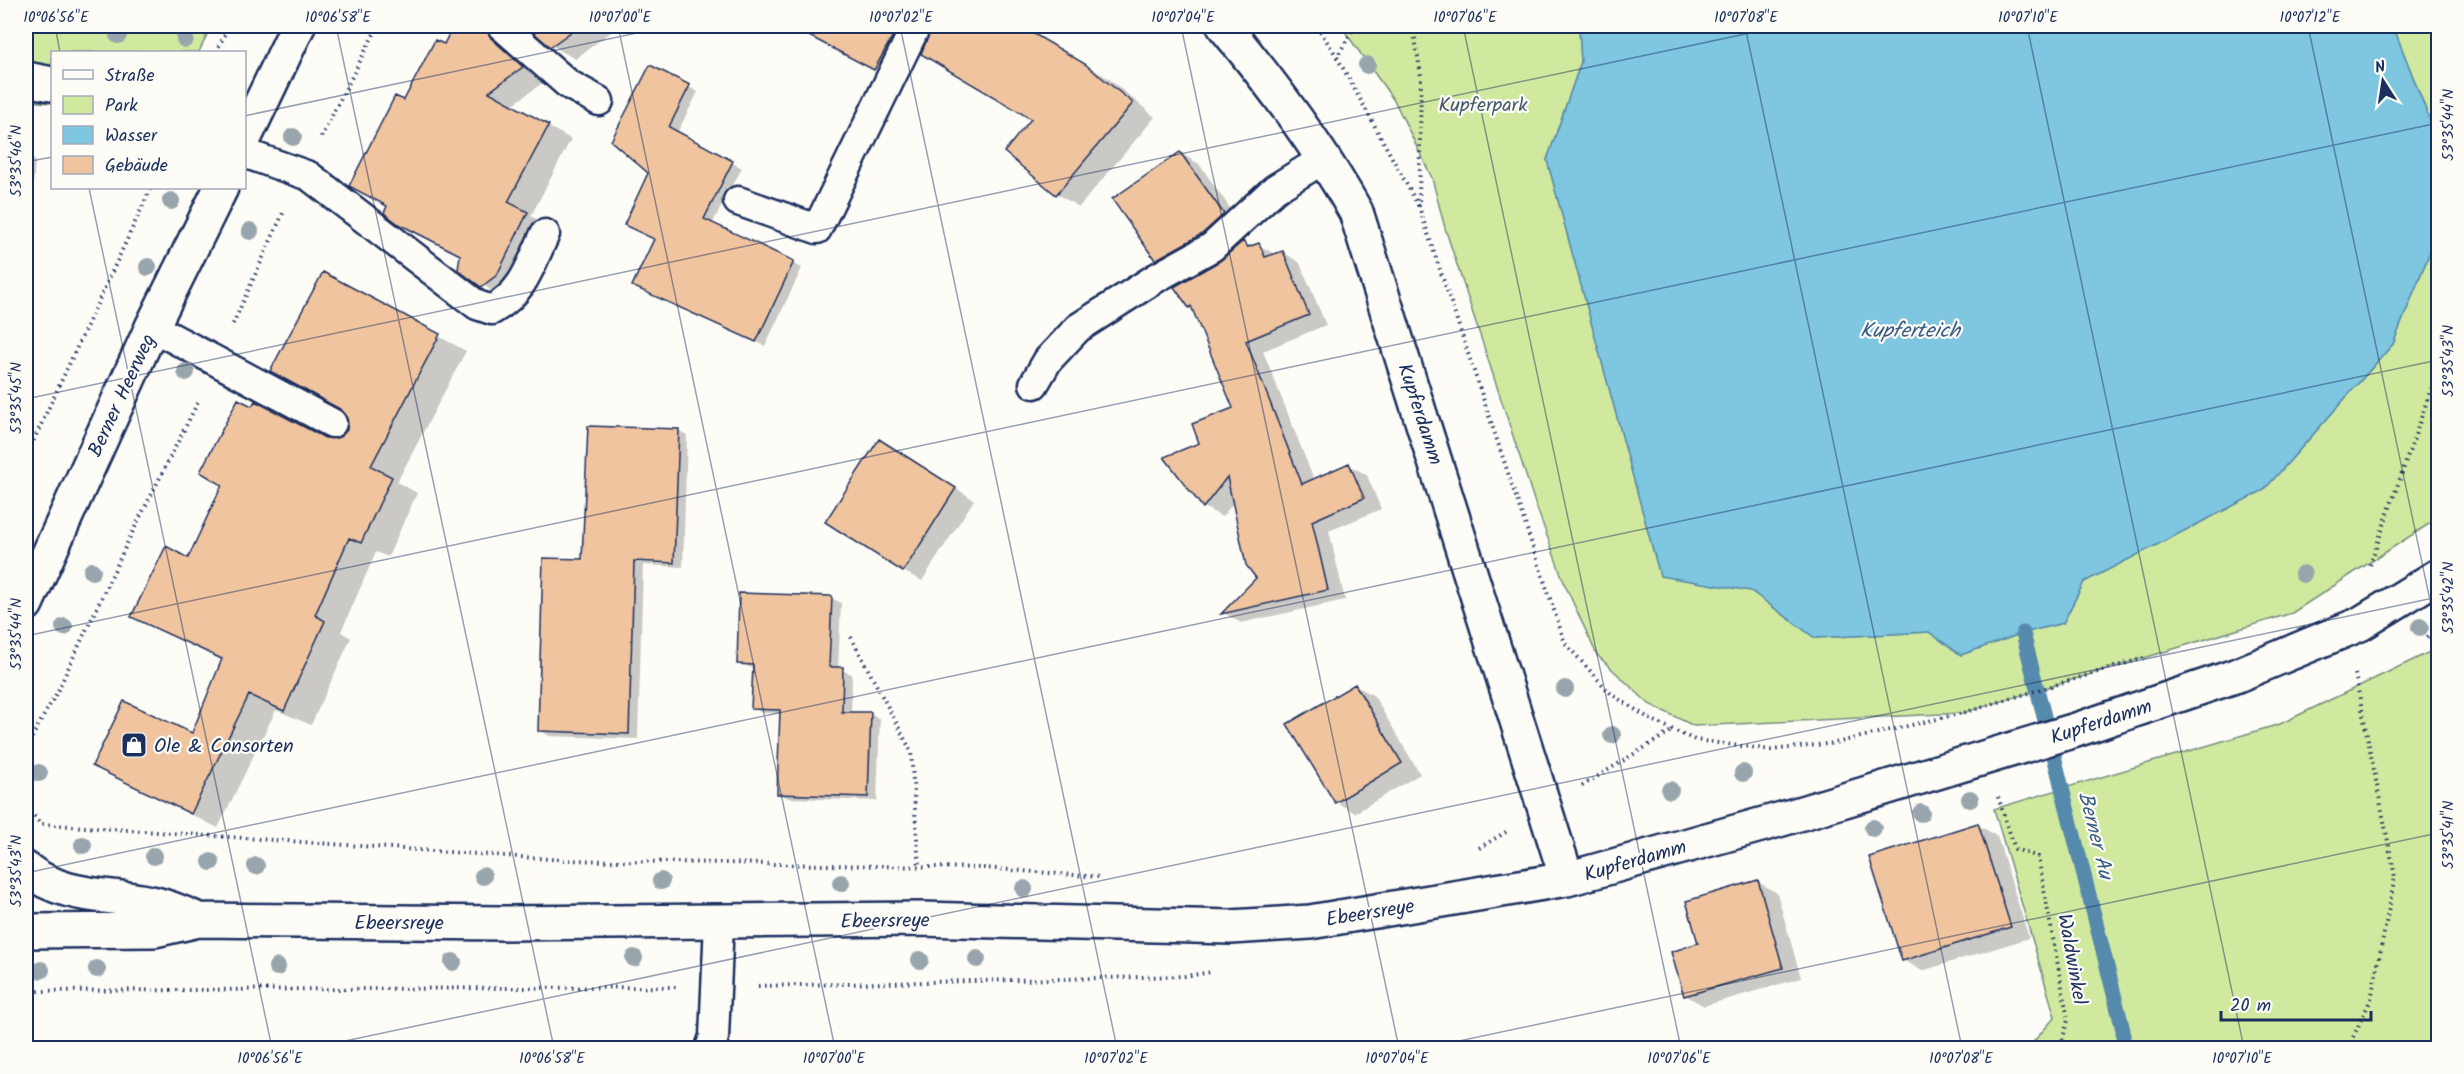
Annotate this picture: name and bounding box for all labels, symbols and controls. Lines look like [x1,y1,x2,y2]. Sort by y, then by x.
text: 10°06'56"E [23,6,90,30]
text: 10°06'58"E [305,6,372,30]
text: 10°07'00"E [589,6,653,30]
text: 10°07'02"E [869,6,934,30]
text: 10°07'04"E [1151,6,1216,30]
text: 10°07'06"E [1433,6,1498,30]
text: 10°07'08"E [1714,6,1779,30]
text: 10°07'10"E [1998,6,2059,30]
text: 10°07'12"E [2279,6,2342,30]
legend [51,51,246,189]
north arrow [2353,51,2413,111]
text: N [2373,55,2388,81]
text: Straße [105,62,155,91]
text: 53°35'44"N [2437,89,2461,161]
park label: Kupferpark [1438,90,1528,122]
text: Park [105,92,138,121]
text: Wasser [105,122,158,151]
text: 53°35'46"N [5,125,29,197]
text: Gebäude [105,152,168,181]
water label: Kupferteich [1860,315,1962,348]
text: 53°35'43"N [2437,325,2461,397]
street label: Berner Heerweg [80,329,165,463]
street label: Kupferdamm [1388,360,1451,470]
text: 53°35'45"N [5,362,29,434]
text: 53°35'42"N [2437,562,2461,634]
text: 53°35'44"N [5,598,29,670]
street label: Kupferdamm [2047,691,2157,754]
shop icon: Ole & Consorten [119,730,149,760]
place label: Ole & Consorten [154,731,294,763]
water label: Berner Au [2068,788,2122,885]
text: 53°35'41"N [2437,801,2461,869]
street label: Kupferdamm [1581,832,1691,892]
text: 53°35'43"N [5,835,29,907]
street label: Ebeersreye [1324,891,1417,937]
street label: Ebeersreye [840,905,930,939]
street label: Ebeersreye [354,908,444,940]
street label: Waldwinkel [2047,911,2095,1008]
scale bar [2221,984,2371,1022]
text: 20 m [2230,992,2271,1021]
text: 10°06'56"E [237,1047,304,1071]
text: 10°06'58"E [519,1047,586,1071]
text: 10°07'00"E [803,1047,867,1071]
text: 10°07'02"E [1084,1047,1149,1071]
text: 10°07'04"E [1365,1047,1430,1071]
text: 10°07'06"E [1647,1047,1712,1071]
text: 10°07'08"E [1929,1047,1994,1071]
text: 10°07'10"E [2212,1047,2273,1071]

